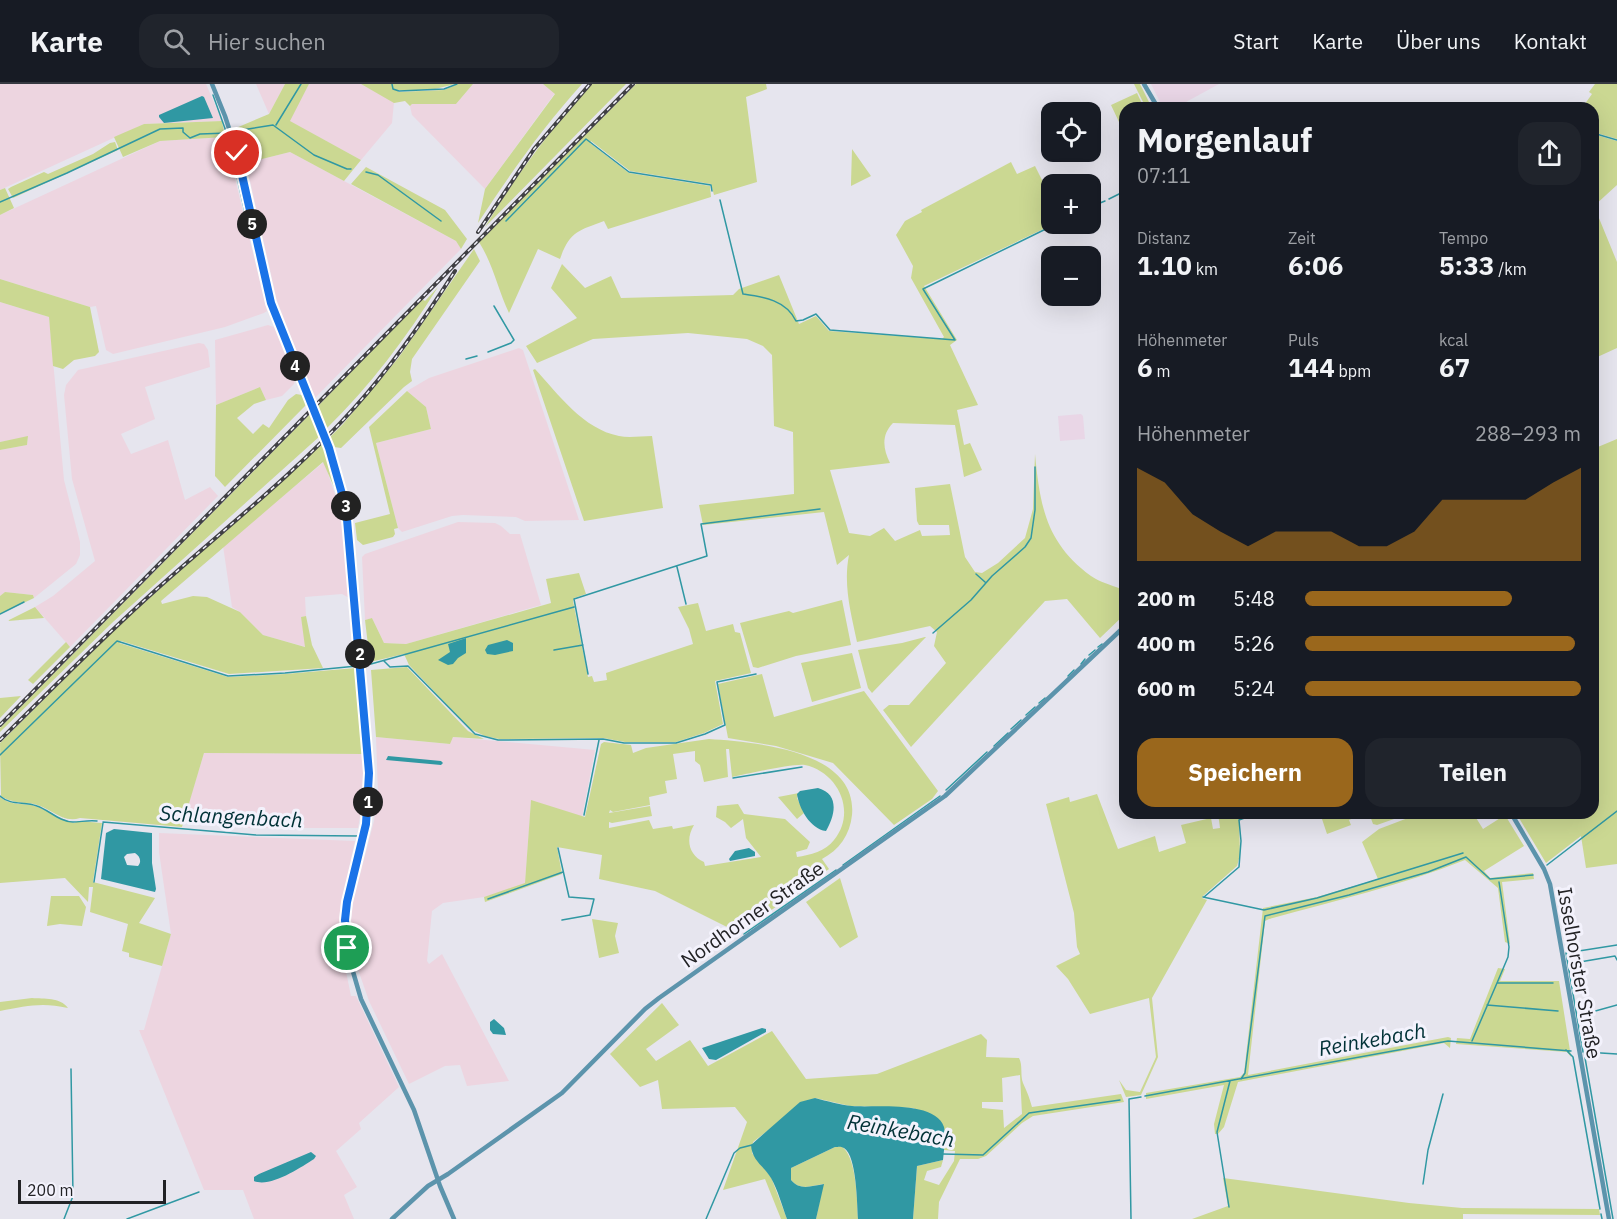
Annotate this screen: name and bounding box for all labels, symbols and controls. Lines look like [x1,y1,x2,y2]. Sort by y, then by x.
search box [139,14,559,68]
text: Karte [30,23,103,60]
icon: search [160,25,193,58]
text: Hier suchen [208,27,326,56]
text: Start [1233,27,1279,55]
text: Karte [1312,27,1363,55]
text: Über uns [1396,27,1481,55]
text: Kontakt [1514,27,1587,55]
map controls [1041,102,1101,306]
button: locate [1041,102,1101,162]
text: Morgenlauf [1137,118,1312,161]
button: share [1518,122,1581,185]
pin [211,127,262,178]
icon: check [220,136,253,169]
text: 07:11 [1137,162,1191,189]
button: + [1041,174,1101,234]
pin: 5 [237,209,267,239]
text: 5 [247,214,257,234]
text: Distanz [1137,228,1190,248]
text: Zeit [1288,228,1316,248]
text: Tempo [1439,228,1488,248]
button: − [1041,246,1101,306]
text: 1.10 [1137,248,1192,282]
text: 6:06 [1288,248,1343,282]
text: 5:33 [1439,248,1494,282]
text: km [1192,259,1218,279]
text: /km [1494,259,1527,279]
text: Höhenmeter [1137,330,1227,350]
text: Puls [1288,330,1319,350]
text: kcal [1439,330,1468,350]
text: 6 [1137,350,1153,384]
text: 144 [1288,350,1335,384]
text: 67 [1439,350,1470,384]
pin: 4 [280,351,310,381]
text: 4 [290,356,300,376]
text: m [1153,361,1170,381]
text: bpm [1335,361,1371,381]
text: Höhenmeter [1137,420,1250,447]
text: 288–293 m [1475,420,1581,447]
pin: 3 [331,491,361,521]
text: 3 [341,496,351,516]
text: 200 m [1137,585,1196,612]
text: 5:48 [1233,585,1275,612]
text: 400 m [1137,630,1196,657]
text: 5:26 [1233,630,1275,657]
pin: 2 [345,639,375,669]
text: 2 [355,644,365,664]
text: 600 m [1137,675,1196,702]
text: 5:24 [1233,675,1275,702]
button: Speichern [1137,738,1353,807]
button: Teilen [1365,738,1581,807]
pin: 1 [353,787,383,817]
text: 1 [363,792,373,812]
water label: Schlangenbach [159,798,303,834]
street label: Nordhorner Straße [675,855,829,973]
street label: Isselhorster Straße [1552,885,1608,1061]
pin [321,922,372,973]
icon: arrive [330,931,363,964]
water label: Reinkebach [1316,1016,1428,1062]
water label: Reinkebach [845,1107,957,1153]
scale bar [18,1177,166,1204]
text: 200 m [27,1180,74,1200]

